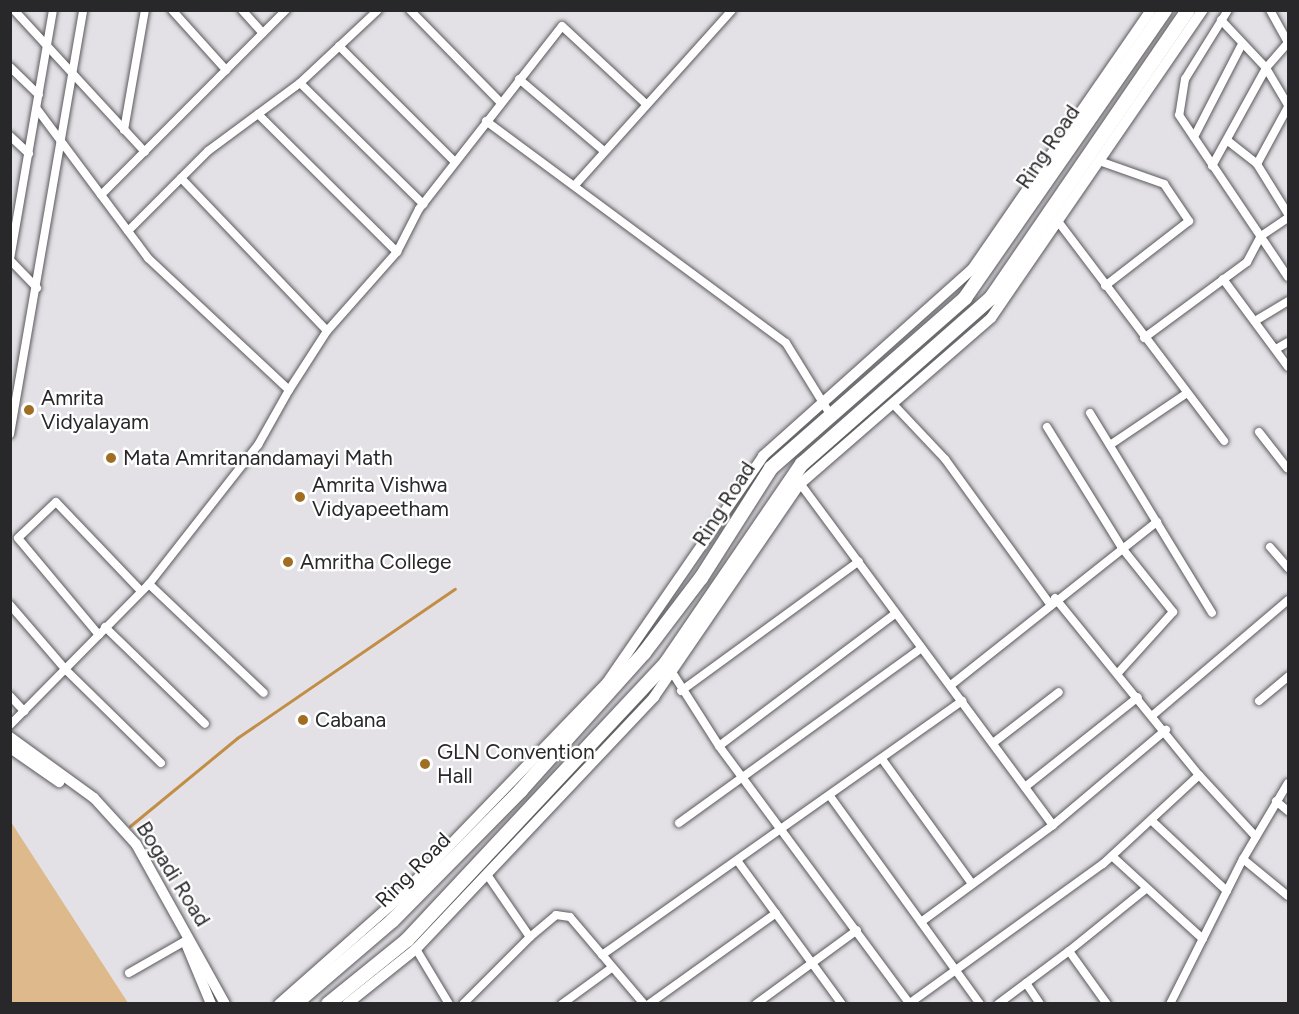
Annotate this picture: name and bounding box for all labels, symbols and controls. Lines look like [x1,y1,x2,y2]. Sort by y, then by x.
street label: Ring Road [1011,100,1085,194]
place label: Amrita Vidyalayam [41,385,149,435]
marker: Amrita Vidyalayam [22,403,36,417]
place label: Mata Amritanandamayi Math [123,445,393,471]
marker: Mata Amritanandamayi Math [104,451,118,465]
street label: Ring Road [687,457,761,551]
place label: Amrita Vishwa Vidyapeetham [312,472,449,522]
marker: Amrita Vishwa Vidyapeetham [293,490,307,504]
place label: Amritha College [300,549,451,575]
marker: Amritha College [281,555,295,569]
place label: Cabana [315,707,386,733]
marker: Cabana [296,713,310,727]
place label: GLN Convention Hall [437,739,595,789]
marker: GLN Convention Hall [418,757,432,771]
street label: Bogadi Road [131,817,215,931]
street label: Ring Road [370,827,456,913]

